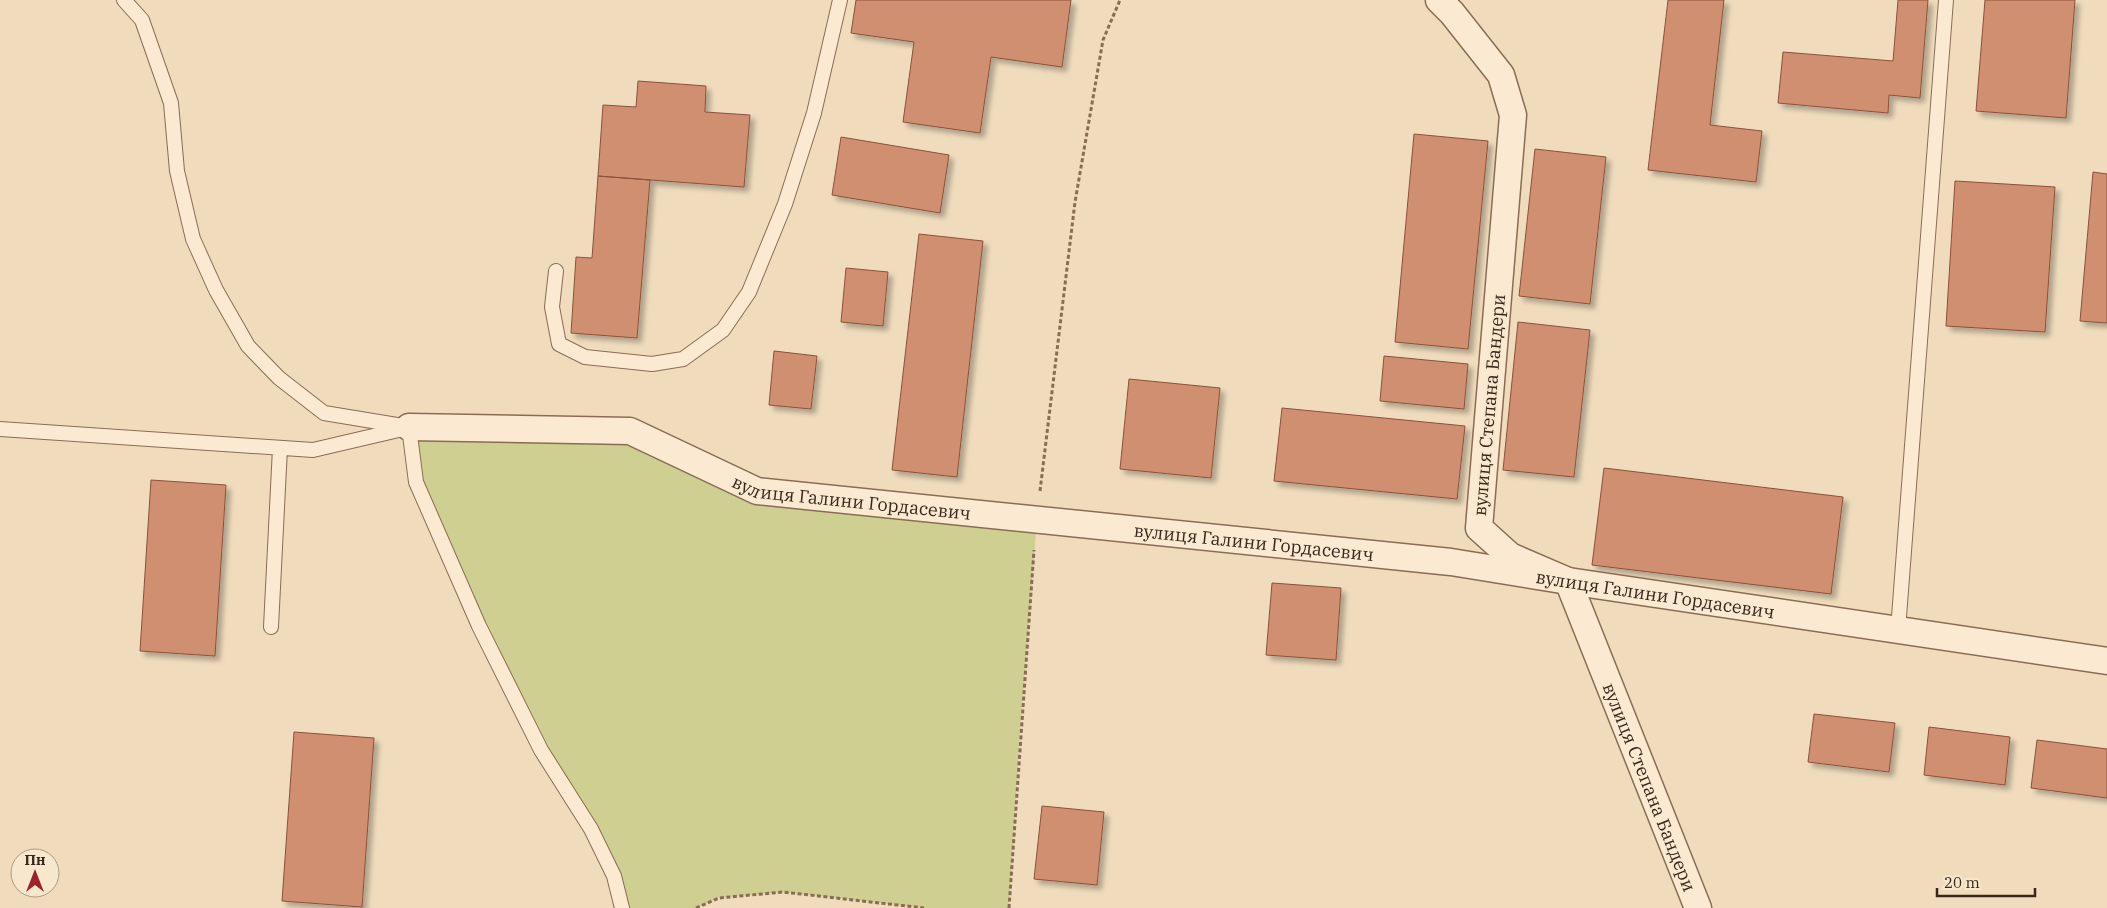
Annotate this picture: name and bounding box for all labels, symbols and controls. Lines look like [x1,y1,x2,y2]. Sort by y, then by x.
street label: вулиця Степана Бандери [1468,293,1510,517]
street label: вулиця Галини Гордасевич [729,469,972,524]
street label: вулиця Галини Гордасевич [1133,518,1375,566]
street label: вулиця Галини Гордасевич [1534,564,1776,623]
street label: вулиця Степана Бандери [1598,679,1702,895]
north arrow [10,848,60,898]
text: Пн [25,851,45,869]
scale bar [1937,866,2034,898]
text: 20 m [1944,873,1980,892]

